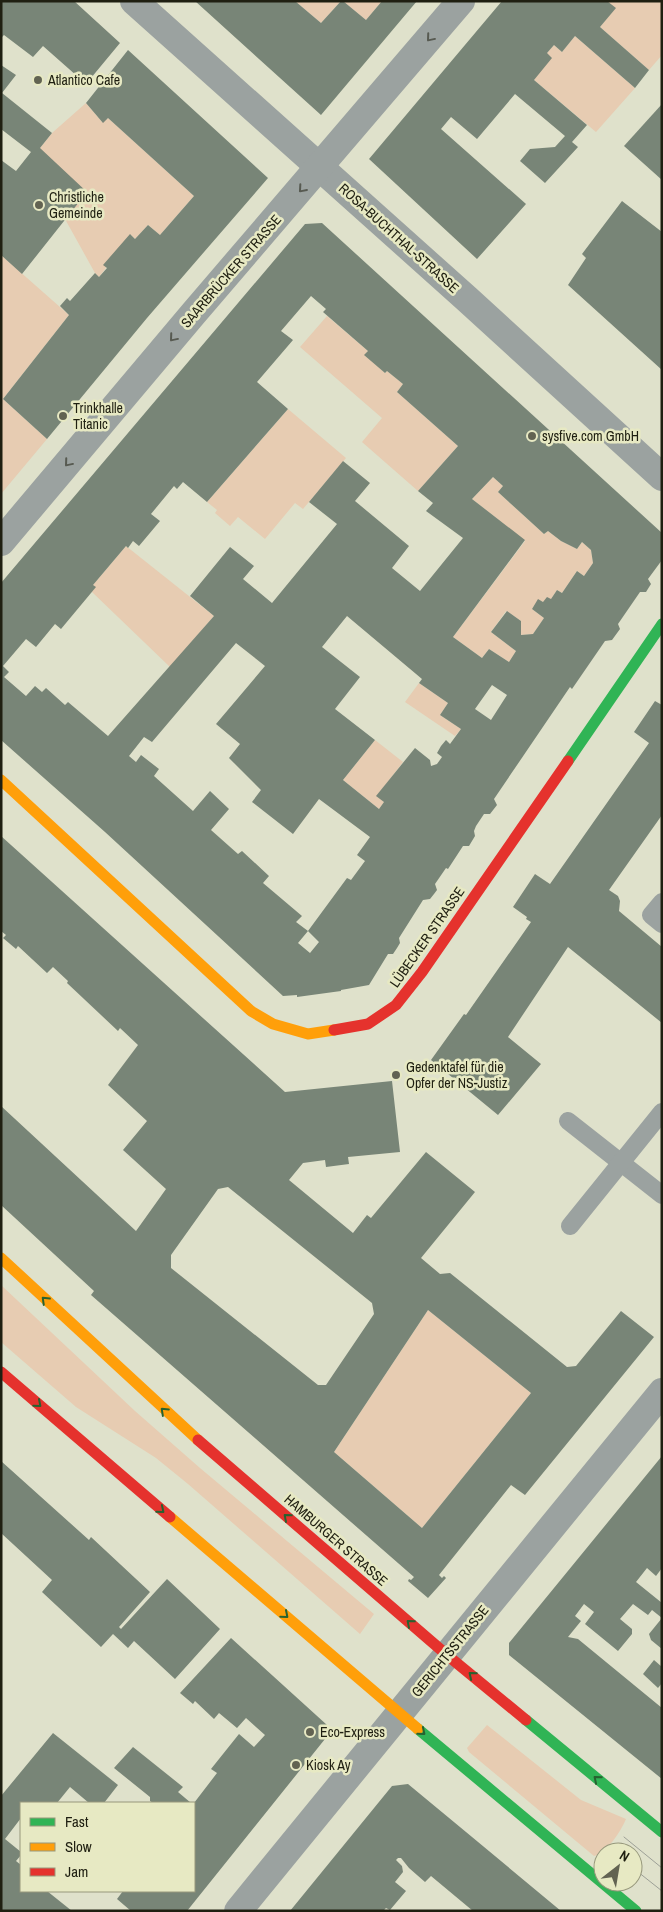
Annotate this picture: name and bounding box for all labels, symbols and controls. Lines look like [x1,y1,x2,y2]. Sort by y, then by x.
one-way arrow [426,33,435,42]
place label: Atlantico Cafe [47,71,120,89]
marker: Atlantico Cafe [32,74,44,86]
street label: ROSA-BUCHTHAL-STRASSE [335,179,463,297]
one-way arrow [299,183,308,192]
place label: Christliche Gemeinde [49,188,104,222]
marker: Christliche Gemeinde [33,199,45,211]
street label: SAARBRÜCKER STRASSE [177,211,285,331]
one-way arrow [169,333,178,342]
place label: Trinkhalle Titanic [73,399,123,433]
marker: Trinkhalle Titanic [57,410,69,422]
place label: sysfive.com GmbH [542,427,639,445]
marker: sysfive.com GmbH [526,430,538,442]
one-way arrow [65,457,74,466]
street label: LÜBECKER STRASSE [386,883,468,991]
place label: Gedenktafel für die Opfer der NS-Justiz [406,1058,508,1092]
marker: Gedenktafel für die Opfer der NS-Justiz [390,1069,402,1081]
one-way arrow [42,1297,51,1306]
one-way arrow [32,1398,41,1407]
one-way arrow [161,1408,170,1417]
street label: HAMBURGER STRASSE [281,1490,391,1590]
one-way arrow [155,1504,164,1512]
one-way arrow [284,1514,293,1523]
street label: GERICHTSSTRASSE [407,1601,493,1701]
one-way arrow [279,1609,288,1618]
one-way arrow [407,1620,416,1629]
one-way arrow [469,1673,478,1681]
place label: Eco-Express [320,1723,385,1741]
marker: Eco-Express [304,1726,316,1738]
one-way arrow [416,1726,425,1735]
place label: Kiosk Ay [306,1756,351,1774]
marker: Kiosk Ay [290,1759,302,1771]
one-way arrow [594,1776,603,1784]
legend [20,1802,195,1892]
text: Fast [65,1811,89,1832]
text: Slow [65,1836,92,1857]
north arrow [593,1842,643,1892]
text: N [617,1846,633,1866]
text: Jam [65,1861,88,1882]

